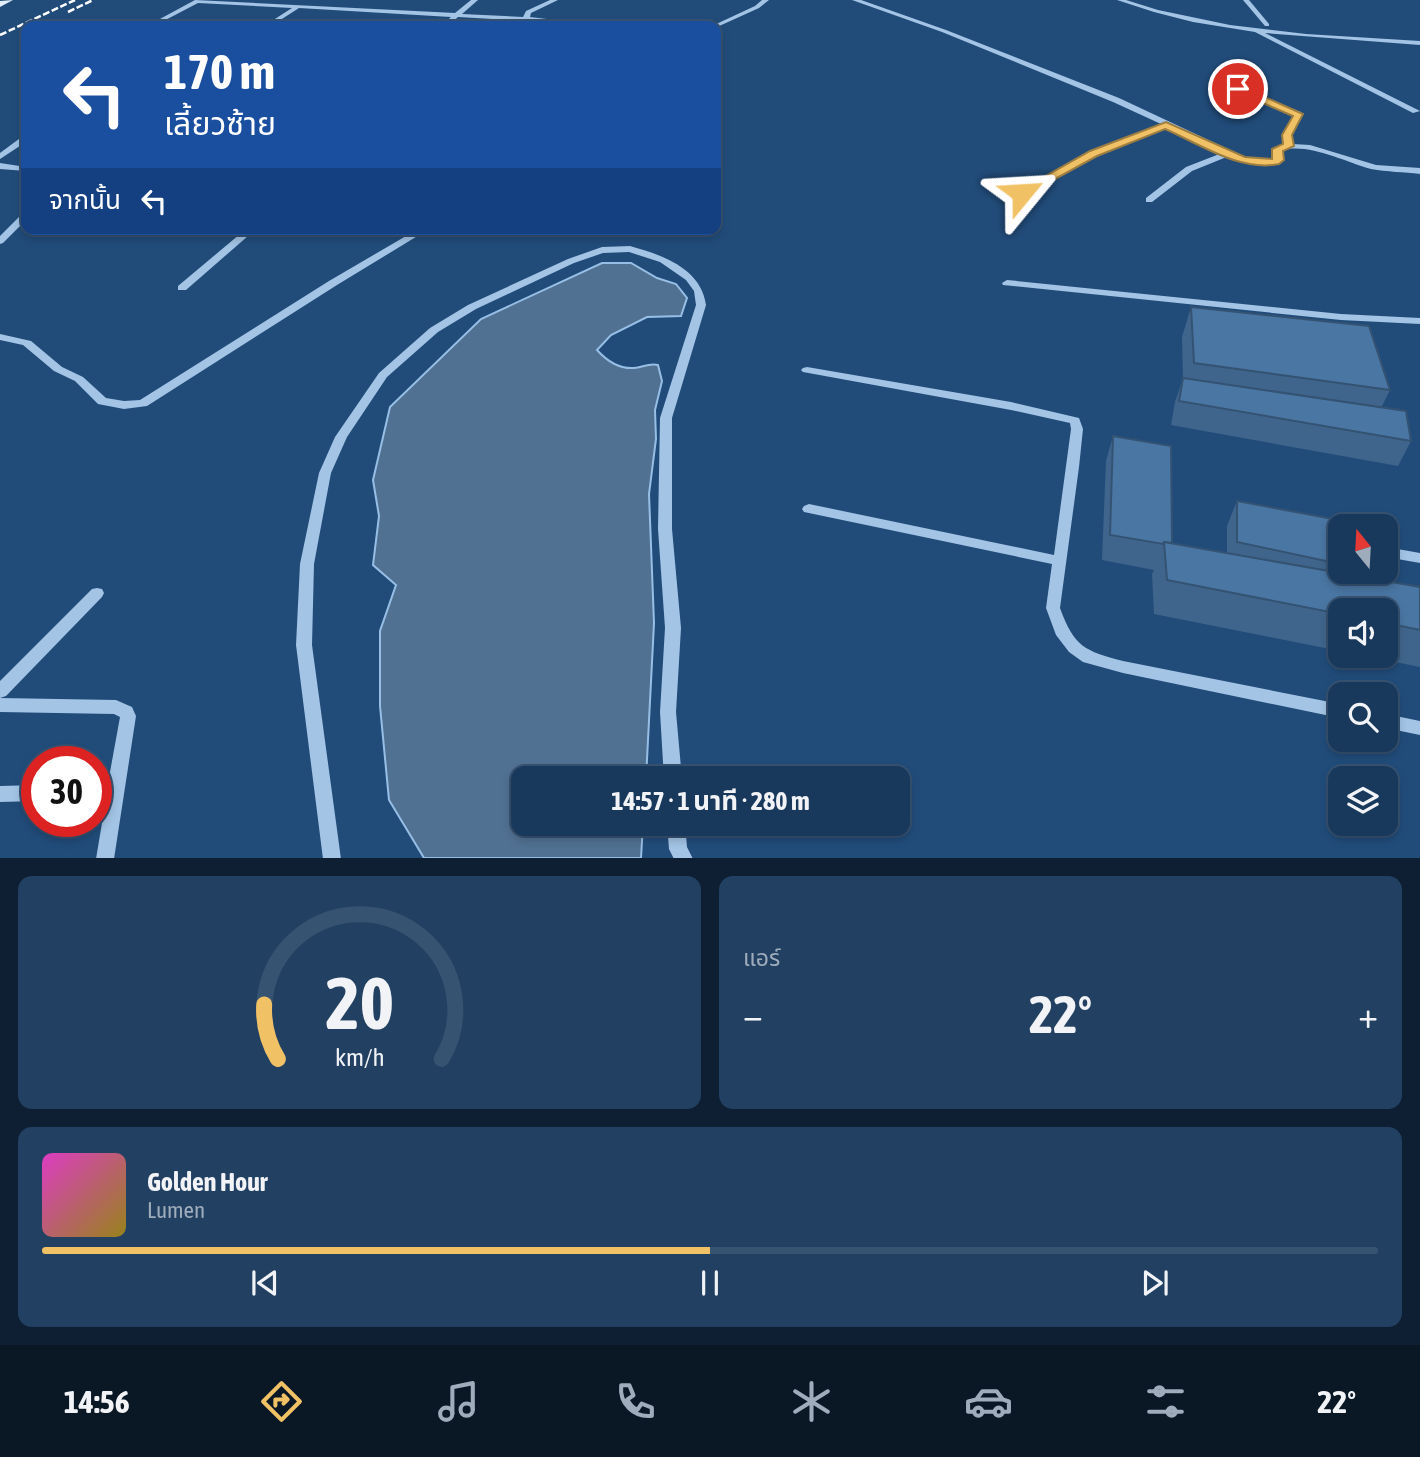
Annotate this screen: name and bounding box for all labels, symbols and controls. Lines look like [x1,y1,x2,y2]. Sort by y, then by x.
text: 170 m [164,43,275,99]
icon: left [49,49,140,140]
pin [1208,59,1268,119]
icon: arrive [1219,70,1257,108]
text: เลี้ยวซ้าย [164,105,276,142]
position arrow [985,156,1059,230]
icon: left [135,182,173,220]
text: จากนั้น [49,185,121,215]
north arrow [1328,514,1398,584]
map controls [1328,514,1398,836]
button: sound [1328,598,1398,668]
button: search [1328,682,1398,752]
speed limit sign: 30 [21,746,112,837]
button: layers [1328,766,1398,836]
text: 14:57 · 1 นาที · 280 m [611,786,810,816]
text: แอร์ [743,945,780,971]
text: 20 [325,961,394,1044]
text: 22° [1029,984,1092,1044]
text: − [743,993,763,1036]
text: + [1358,993,1378,1036]
text: km/h [335,1042,384,1070]
text: Golden Hour [147,1167,267,1197]
text: Lumen [147,1197,205,1223]
icon: previous [246,1264,284,1302]
icon: pause [691,1264,729,1302]
icon: next [1136,1264,1174,1302]
icon: directions [257,1377,306,1426]
icon: music [434,1377,483,1426]
icon: phone [611,1377,660,1426]
icon: climate [787,1377,836,1426]
icon: car [964,1377,1013,1426]
icon: filters [1141,1377,1190,1426]
text: 14:56 [64,1383,130,1420]
text: 22° [1317,1383,1356,1420]

